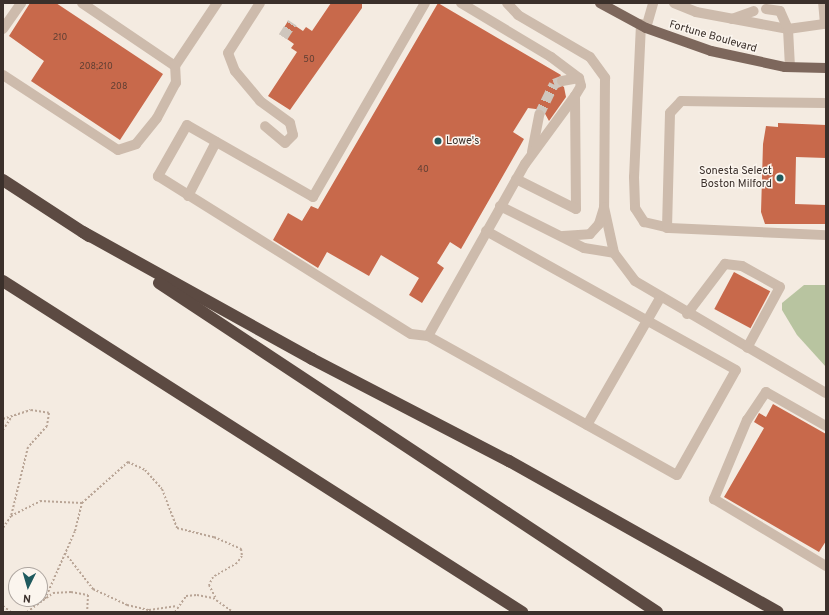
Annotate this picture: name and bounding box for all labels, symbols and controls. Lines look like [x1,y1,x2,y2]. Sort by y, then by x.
street label: Fortune Boulevard [668,18,758,56]
house number: 210 [53,33,67,43]
house number: 50 [303,55,315,65]
house number: 208;210 [79,62,113,72]
house number: 208 [111,82,127,92]
place label: Lowe's [446,134,479,148]
marker: Lowe's [433,136,443,146]
house number: 40 [417,165,429,175]
place label: Sonesta Select Boston Milford [699,165,772,191]
marker: Sonesta Select Boston Milford [775,173,785,183]
north arrow [8,567,48,607]
text: N [22,591,32,605]

